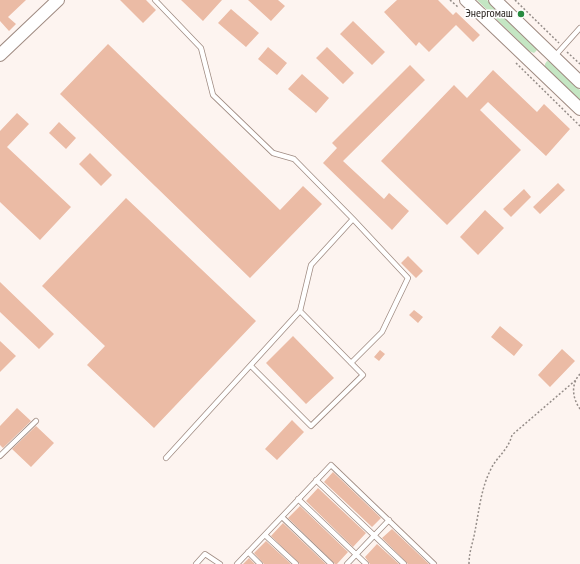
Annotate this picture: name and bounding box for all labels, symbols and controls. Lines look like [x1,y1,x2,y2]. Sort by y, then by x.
place label: Энергомаш [465,7,513,21]
marker: Энергомаш [516,9,526,19]

